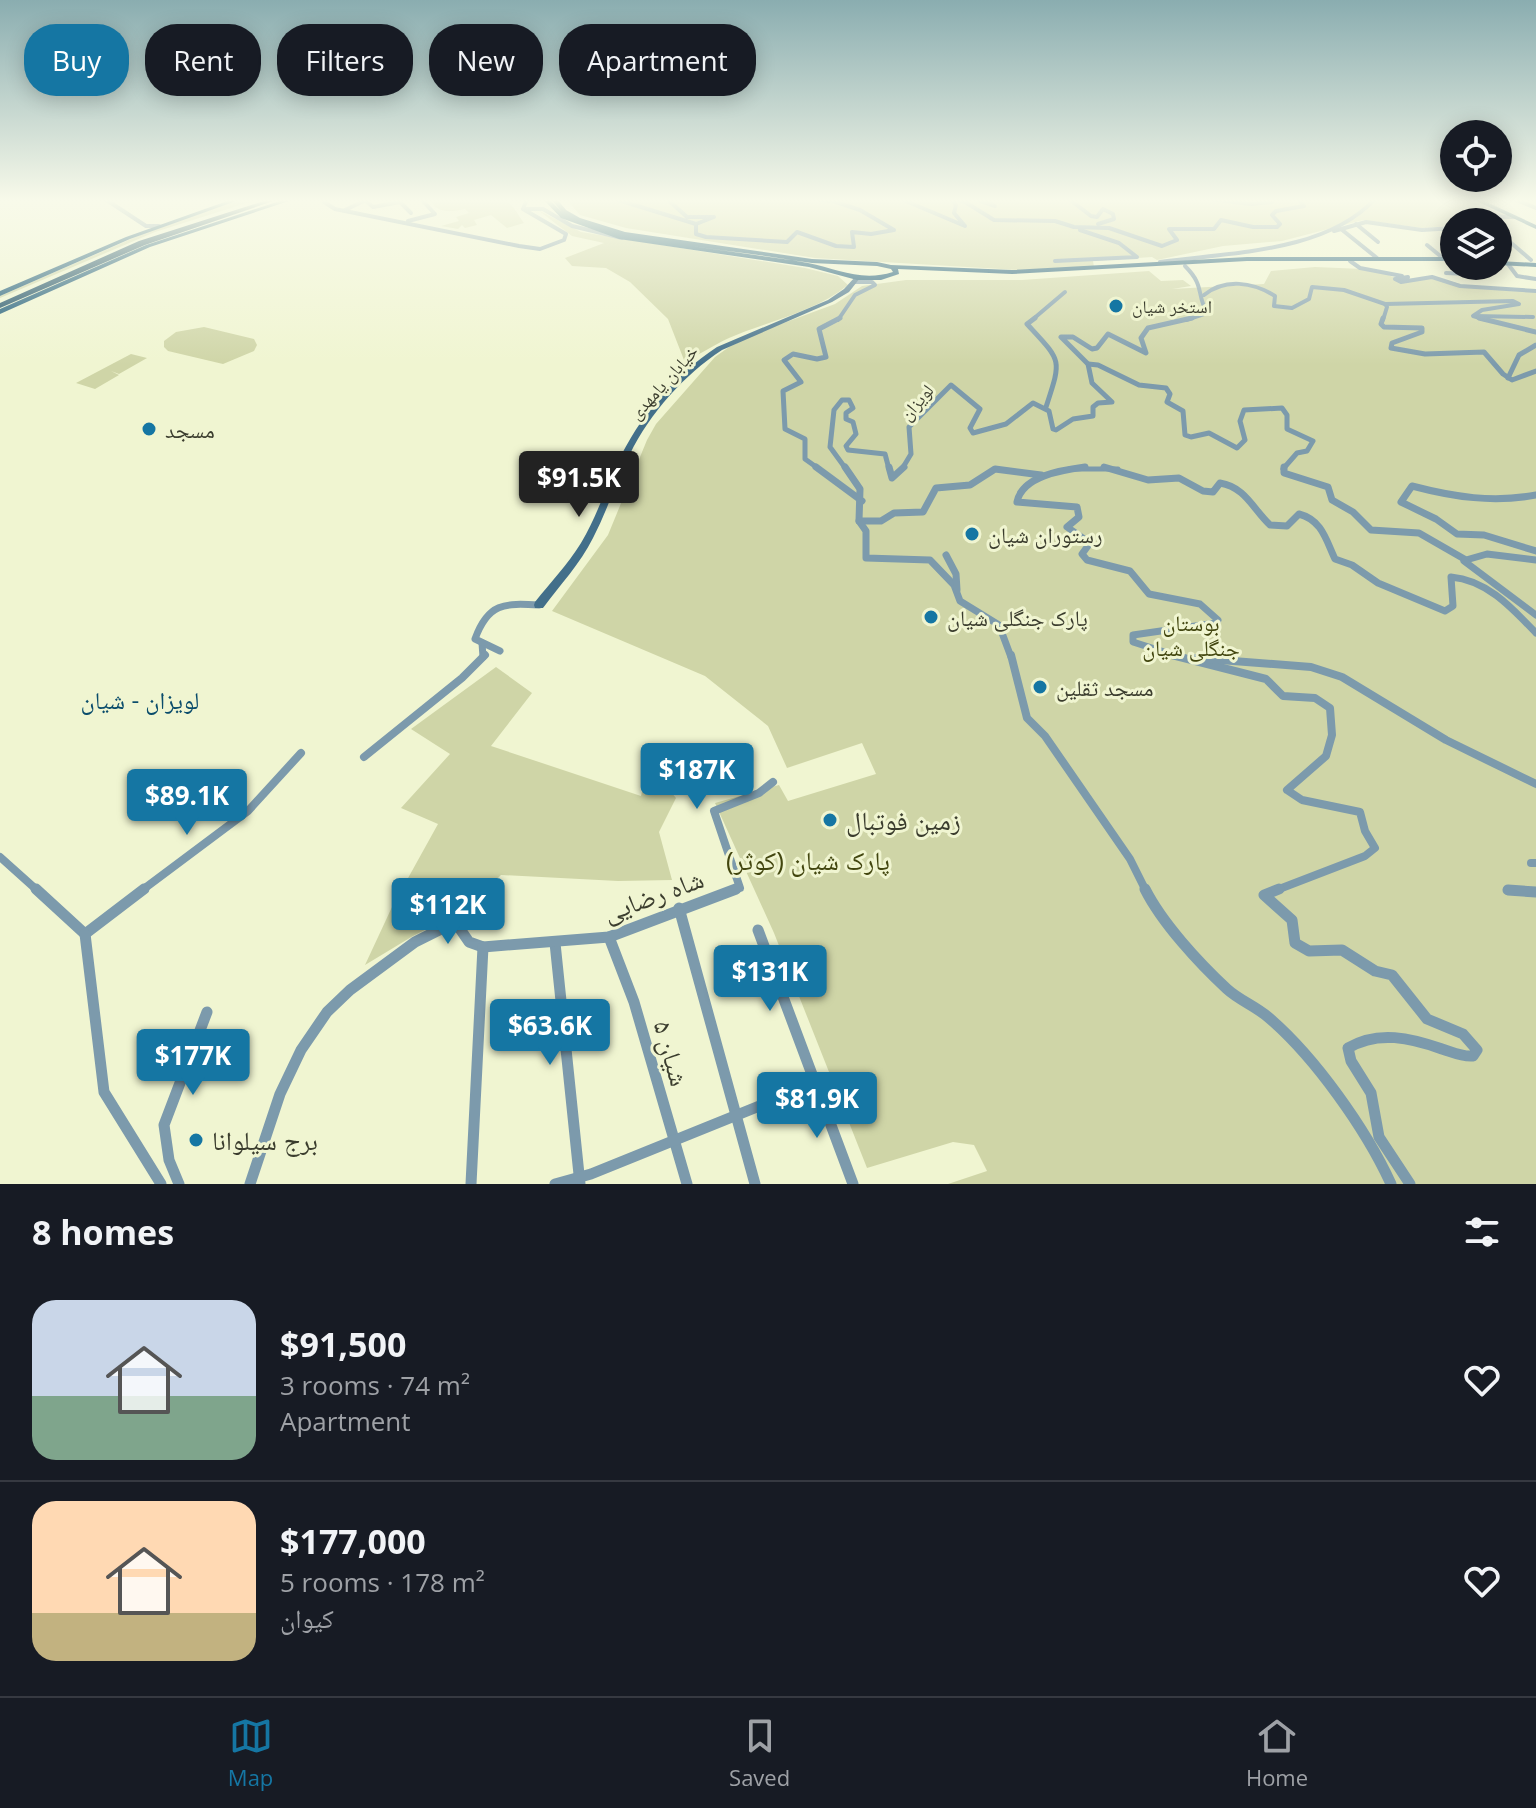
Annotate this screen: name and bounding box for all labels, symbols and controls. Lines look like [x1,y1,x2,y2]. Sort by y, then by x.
chip: Buy [24,24,129,96]
chip: Rent [145,24,261,96]
chip: Filters [277,24,413,96]
chip: New [429,24,543,96]
chip: Apartment [559,24,756,96]
map controls [1440,120,1512,280]
button: locate [1440,120,1512,192]
button: layers [1440,208,1512,280]
place label: استخر شیان [1132,294,1212,318]
marker: استخر شیان [1107,297,1125,315]
street label: خیابان یامهدی [623,340,703,424]
street label: لویزان [894,379,938,425]
place label: مسجد [165,414,215,444]
marker: مسجد [140,420,158,438]
pin: $91.5K [514,451,644,519]
text: $91.5K [537,459,621,495]
place label: رستوران شیان [988,519,1102,549]
marker: رستوران شیان [963,525,981,543]
place label: پارک جنگلی شیان [947,602,1088,632]
park label: بوستان جنگلی شیان [1142,607,1240,662]
marker: پارک جنگلی شیان [922,608,940,626]
place label: مسجد ثقلین [1056,672,1154,702]
marker: مسجد ثقلین [1031,678,1049,696]
district label: لویزان - شیان [81,683,199,716]
pin: $187K [641,743,753,811]
text: $187K [659,751,735,787]
pin: $89.1K [122,769,252,837]
text: $89.1K [145,777,229,813]
place label: زمین فوتبال [846,802,961,838]
marker: زمین فوتبال [821,811,839,829]
park label: پارک شیان (کوثر) [726,842,890,878]
street label: شاه رضایی [598,860,708,930]
pin: $112K [392,878,504,946]
text: $112K [410,886,486,922]
pin: $131K [714,945,826,1013]
text: $131K [732,953,808,989]
pin: $63.6K [485,999,615,1067]
text: $63.6K [508,1007,592,1043]
street label: شیان ۵ [646,1016,698,1090]
pin: $177K [137,1029,249,1097]
text: $177K [155,1037,231,1073]
pin: $81.9K [752,1072,882,1140]
text: $81.9K [775,1080,859,1116]
place label: برج سیلوانا [212,1122,318,1158]
marker: برج سیلوانا [187,1131,205,1149]
text: 8 homes [32,1209,174,1255]
icon: filters [1460,1210,1504,1254]
text: $91,500 [280,1321,406,1367]
icon: home [96,1332,192,1428]
icon: heart [1460,1358,1504,1402]
text: 3 rooms · 74 m² [280,1367,470,1403]
text: Apartment [280,1403,411,1439]
text: $177,000 [280,1518,426,1564]
icon: home [96,1533,192,1629]
icon: heart [1460,1559,1504,1603]
text: 5 rooms · 178 m² [280,1564,485,1600]
text: کیوان [280,1600,334,1636]
tab: Map [228,1714,273,1792]
tab: Saved [729,1714,790,1792]
tab: Home [1246,1714,1308,1792]

